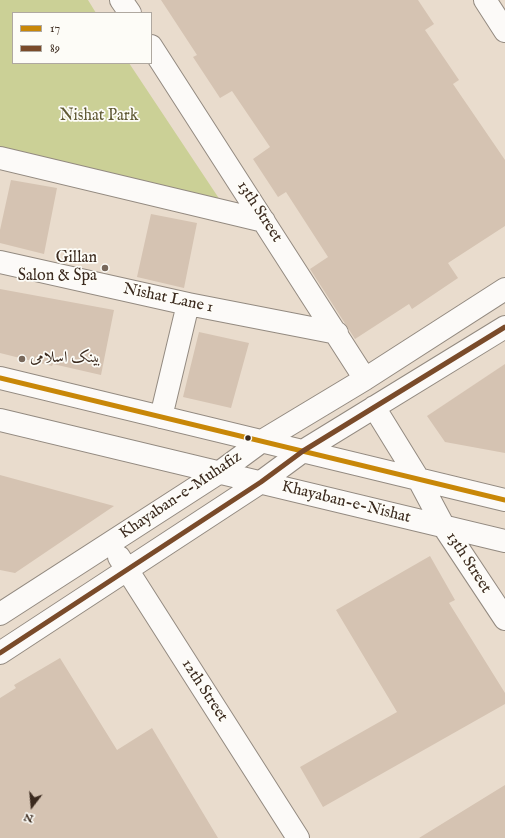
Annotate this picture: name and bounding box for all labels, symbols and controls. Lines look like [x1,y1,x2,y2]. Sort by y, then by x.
legend [12,12,152,64]
text: 17 [50,21,60,36]
text: 89 [50,41,60,56]
park label: Nishat Park [60,107,138,127]
street label: 13th Street [232,178,286,246]
place label: Gillan Salon & Spa [18,249,97,287]
marker: Gillan Salon & Spa [100,263,110,273]
street label: Nishat Lane 1 [121,280,215,318]
place label: بینک اسلامی [30,349,101,369]
marker: بینک اسلامی [17,354,27,364]
unlabelled marker [243,433,253,443]
street label: Khayaban-e-Muhafiz [116,448,246,544]
street label: Khayaban-e-Nishat [280,478,412,528]
street label: 13th Street [441,529,495,597]
street label: 12th Street [177,656,231,726]
north arrow [12,786,52,826]
text: N [22,809,35,826]

